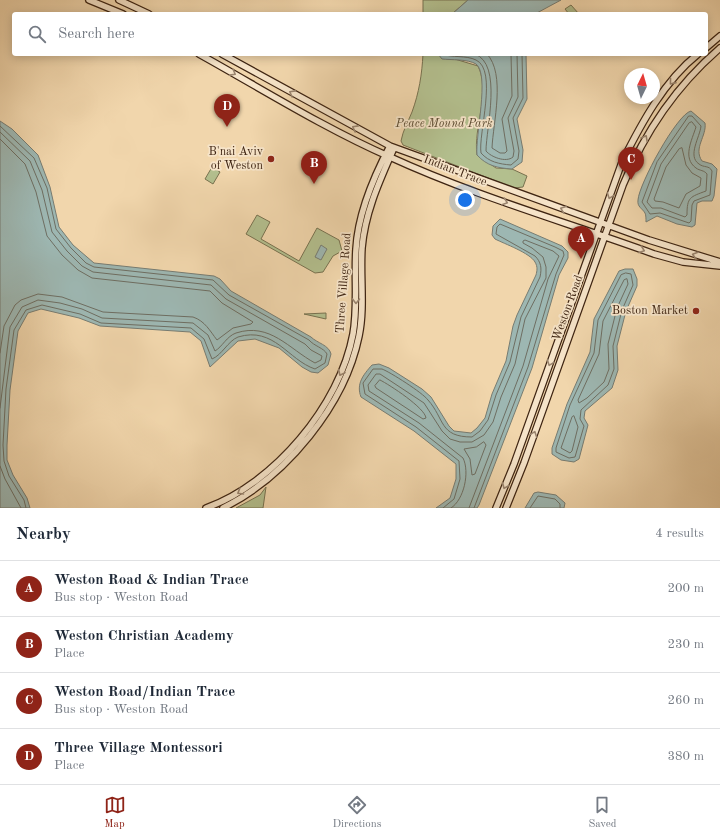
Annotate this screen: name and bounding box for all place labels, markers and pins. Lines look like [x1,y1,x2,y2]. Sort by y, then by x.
pin: D [214,94,240,127]
place label: B'nai Aviv of Weston [208,146,264,172]
pin: C [618,147,644,180]
pin: B [301,151,327,184]
marker: B'nai Aviv of Weston [266,154,276,164]
pin: A [568,226,594,259]
place label: Boston Market [612,305,688,317]
marker: Boston Market [691,306,701,316]

